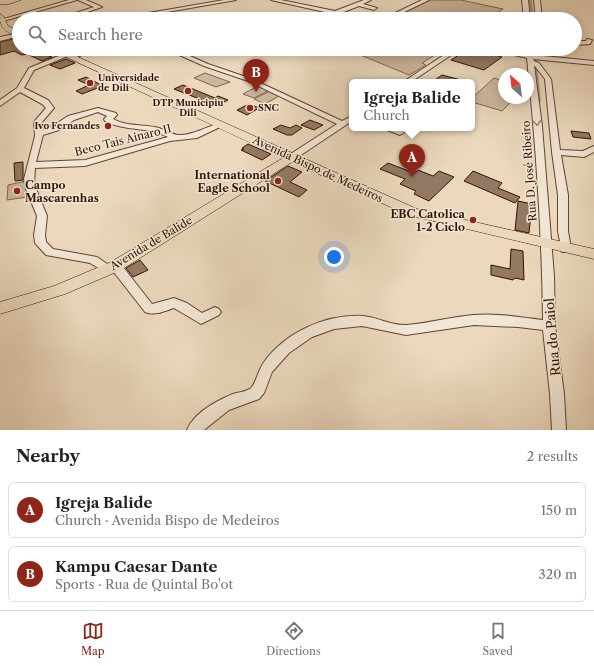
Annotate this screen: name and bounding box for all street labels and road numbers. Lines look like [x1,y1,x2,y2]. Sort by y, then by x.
street label: Rua D. José Ribeiro [518,120,540,222]
street label: Beco Tais Ainaro II [73,121,173,159]
street label: Avenida Bispo de Medeiros [250,132,386,205]
street label: Avenida de Balide [106,213,195,274]
street label: Rua do Paiol [541,297,563,377]

